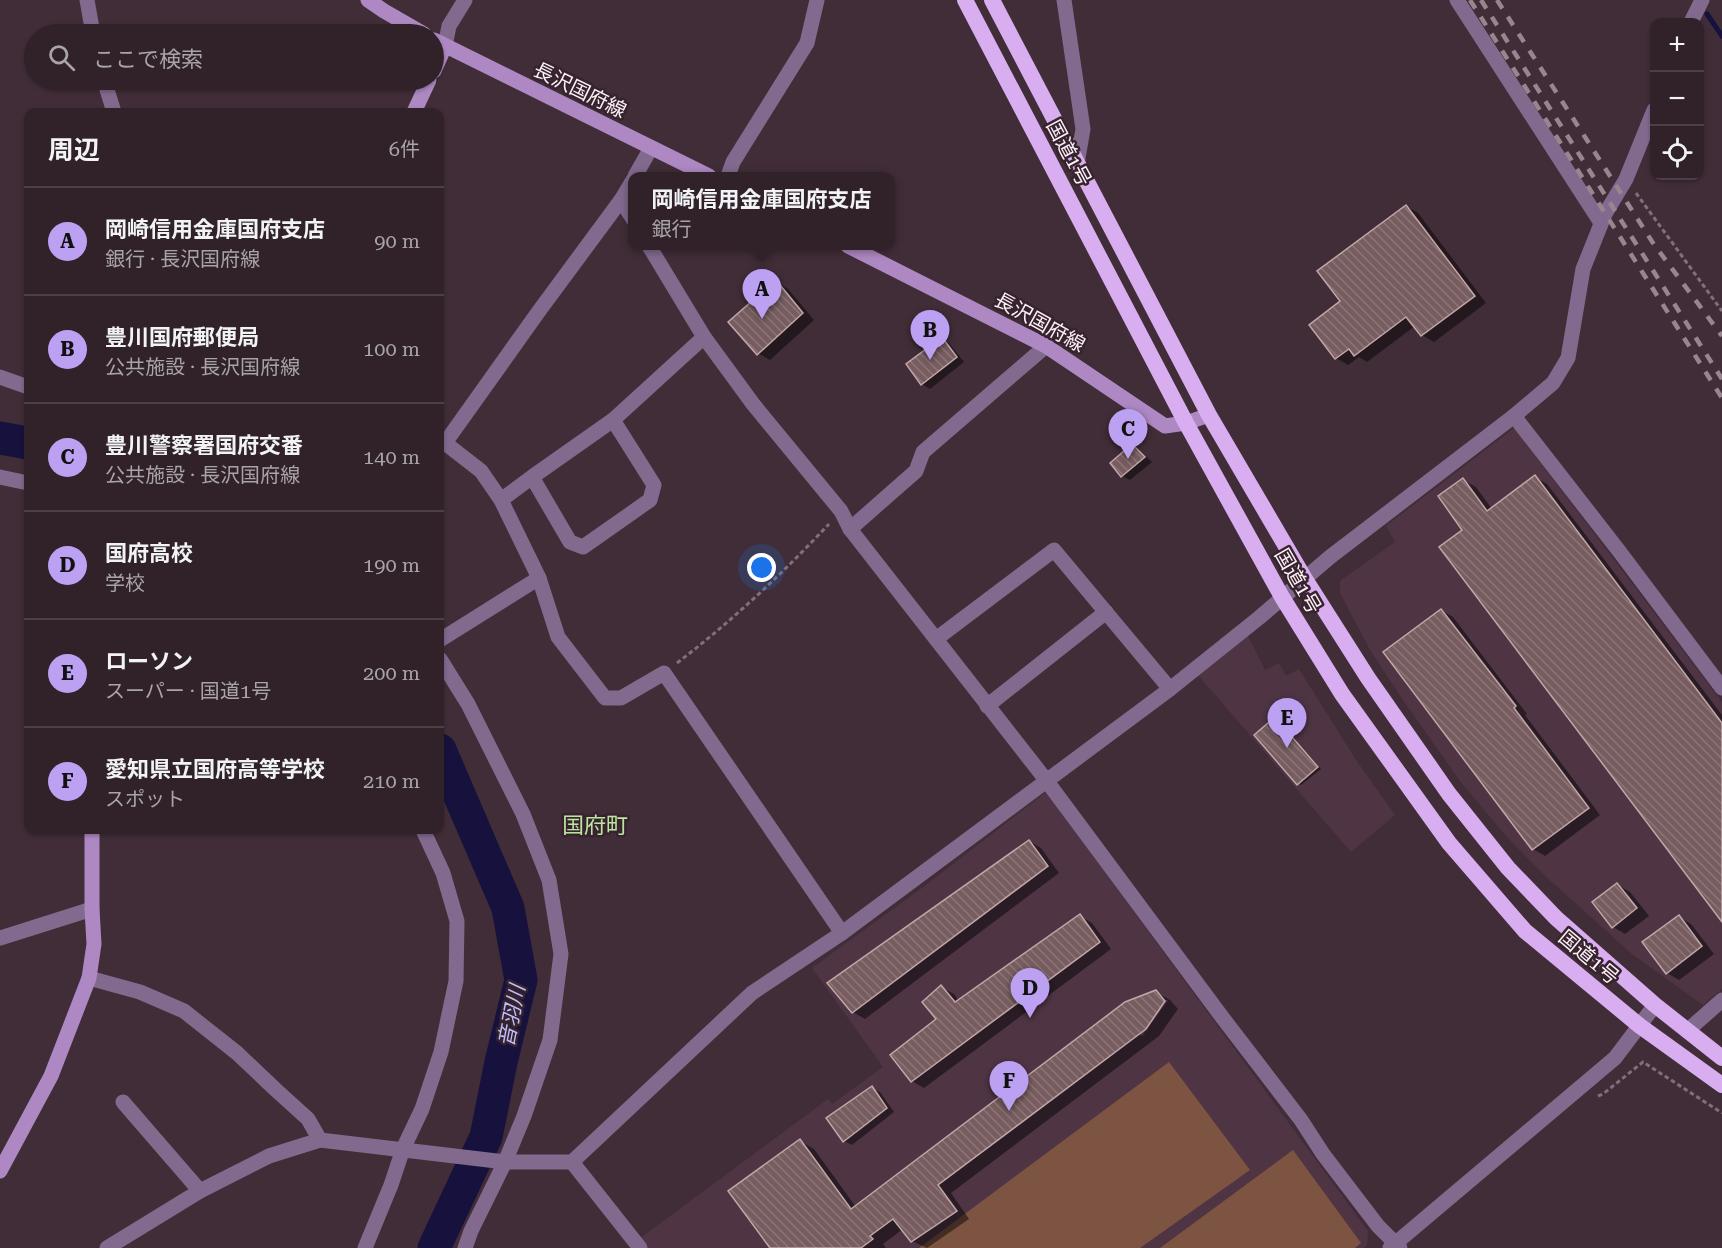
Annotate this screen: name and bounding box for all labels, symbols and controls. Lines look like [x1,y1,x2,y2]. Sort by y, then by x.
map controls [1650,18,1704,180]
button: + [1650,18,1704,72]
search box [24,24,444,90]
icon: search [45,41,78,74]
text: ここで検索 [93,47,203,72]
street label: 長沢国府線 [530,57,630,123]
button: − [1650,72,1704,126]
street label: 国道1号 [1042,116,1096,190]
button: locate [1650,126,1704,180]
text: 周辺 [48,135,100,165]
text: 6件 [389,137,420,161]
popup [628,172,895,250]
text: 岡崎信用金庫国府支店 [651,187,872,212]
text: 岡崎信用金庫国府支店 [105,217,325,242]
text: 銀行 [651,217,691,241]
text: A [60,229,75,253]
text: 90 m [374,229,420,253]
text: 銀行 · 長沢国府線 [105,247,260,271]
pin: A [742,270,782,319]
street label: 長沢国府線 [990,287,1090,357]
pin: B [910,310,950,360]
text: 豊川国府郵便局 [105,325,259,350]
text: B [60,337,75,361]
text: 100 m [363,337,420,361]
text: 公共施設 · 長沢国府線 [105,355,300,379]
pin: C [1108,410,1148,459]
text: 豊川警察署国府交番 [105,433,303,458]
text: C [61,445,75,469]
text: 140 m [363,445,420,469]
text: 公共施設 · 長沢国府線 [105,463,300,487]
text: 国府高校 [105,541,193,566]
street label: 国道1号 [1270,544,1326,618]
text: D [59,553,76,577]
text: 190 m [363,553,420,577]
your location [747,553,776,582]
text: 学校 [105,571,145,595]
text: ローソン [105,649,193,674]
text: E [61,661,74,685]
text: 200 m [363,661,420,685]
text: スーパー · 国道1号 [105,679,271,703]
pin: E [1268,698,1306,748]
text: 愛知県立国府高等学校 [105,757,325,782]
text: F [61,769,74,793]
text: 210 m [363,769,420,793]
text: スポット [105,787,185,811]
district label: 国府町 [562,813,628,838]
street label: 国道1号 [1554,925,1624,989]
pin: D [1010,968,1050,1018]
water label: 音羽川 [494,981,530,1049]
pin: F [990,1062,1028,1111]

